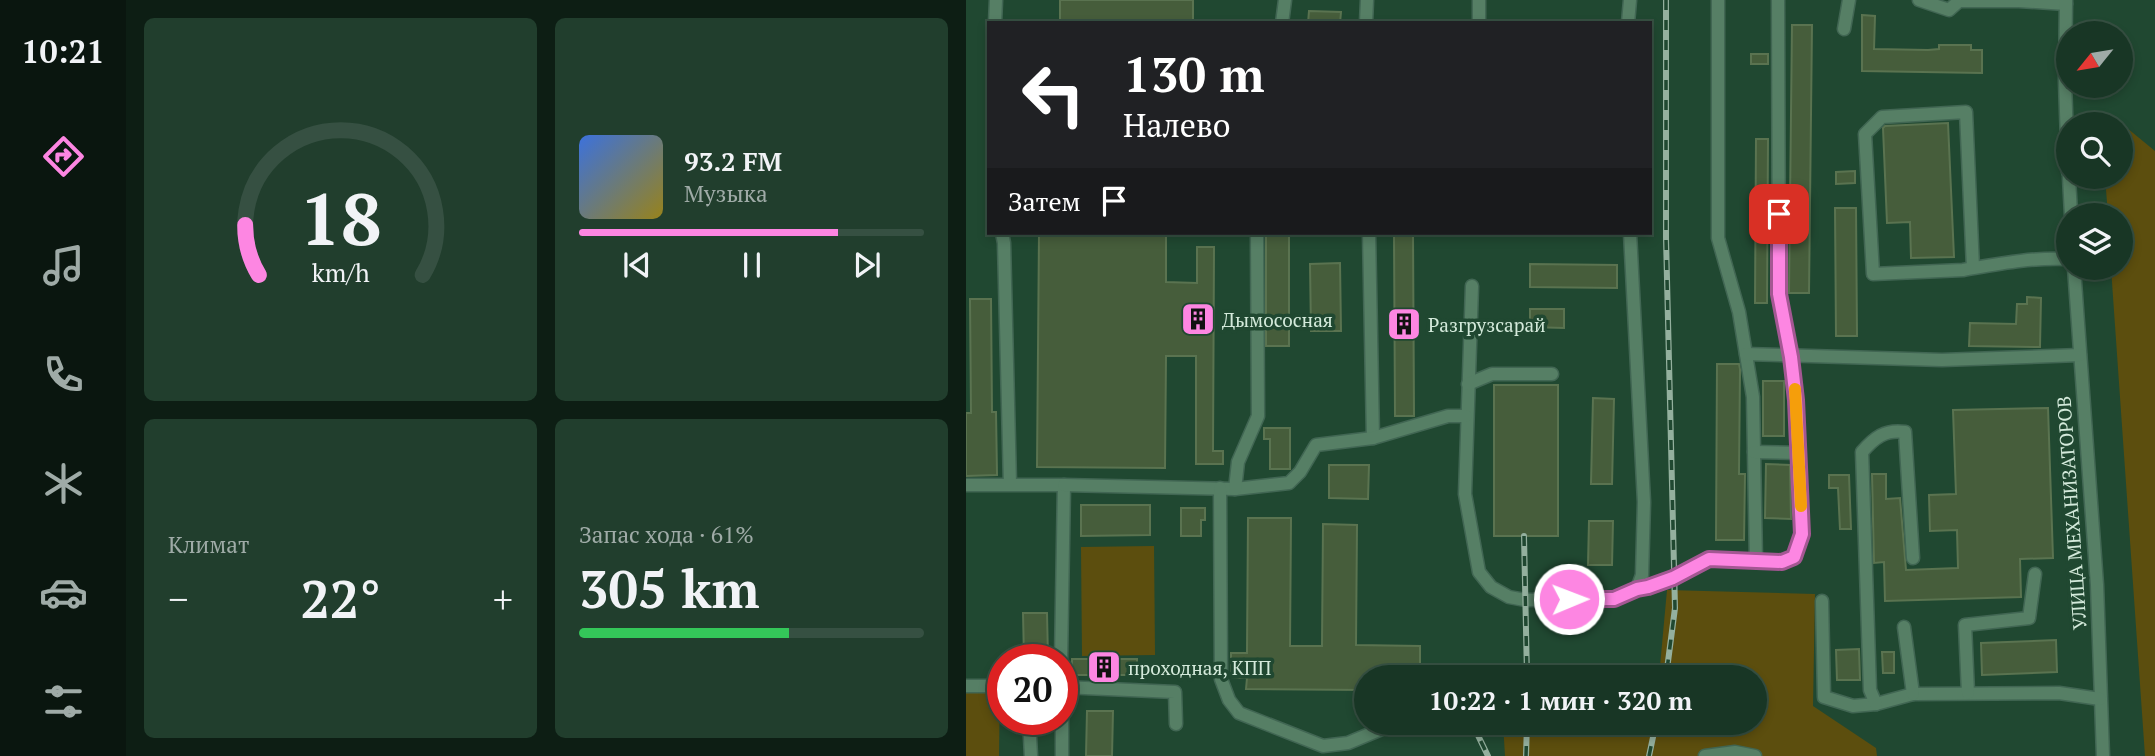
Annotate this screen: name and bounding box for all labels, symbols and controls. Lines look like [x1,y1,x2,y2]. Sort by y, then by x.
north arrow [2056,21,2133,98]
map controls [2056,21,2133,280]
text: 10:21 [21,30,105,72]
text: 130 m [1123,41,1265,106]
icon: left [1008,49,1099,140]
text: Налево [1123,104,1231,146]
button: search [2056,112,2133,189]
icon: directions [39,132,88,181]
text: 93.2 FM [684,144,782,178]
text: 18 [299,170,382,267]
text: Музыка [684,178,768,209]
icon: arrive [1095,182,1133,220]
text: Затем [1008,184,1081,218]
pin [1749,184,1809,244]
icon: arrive [1760,195,1798,233]
button: layers [2056,203,2133,280]
icon: music [39,241,88,290]
icon: previous [618,246,656,284]
icon: pause [733,246,771,284]
icon: next [848,246,886,284]
text: km/h [312,256,370,289]
building icon: Дымососная [1179,300,1217,338]
building icon: Разгрузсарай [1385,305,1423,343]
place label: Дымососная [1222,307,1333,332]
place label: Разгрузсарай [1428,312,1546,337]
icon: phone [39,350,88,399]
street label: УЛИЦА МЕХАНИЗАТОРОВ [2050,395,2092,631]
icon: climate [39,459,88,508]
text: Запас хода · 61% [579,519,754,550]
text: Климат [168,529,249,560]
text: 305 km [579,554,760,623]
position arrow [1532,562,1606,636]
text: 22° [300,564,381,633]
icon: car [39,568,88,617]
text: − [168,574,188,624]
text: + [493,574,513,624]
speed limit sign: 20 [987,644,1078,735]
building icon: проходная, КПП [1085,648,1123,686]
place label: проходная, КПП [1128,655,1272,680]
icon: filters [39,677,88,726]
text: 10:22 · 1 мин · 320 m [1429,683,1692,717]

